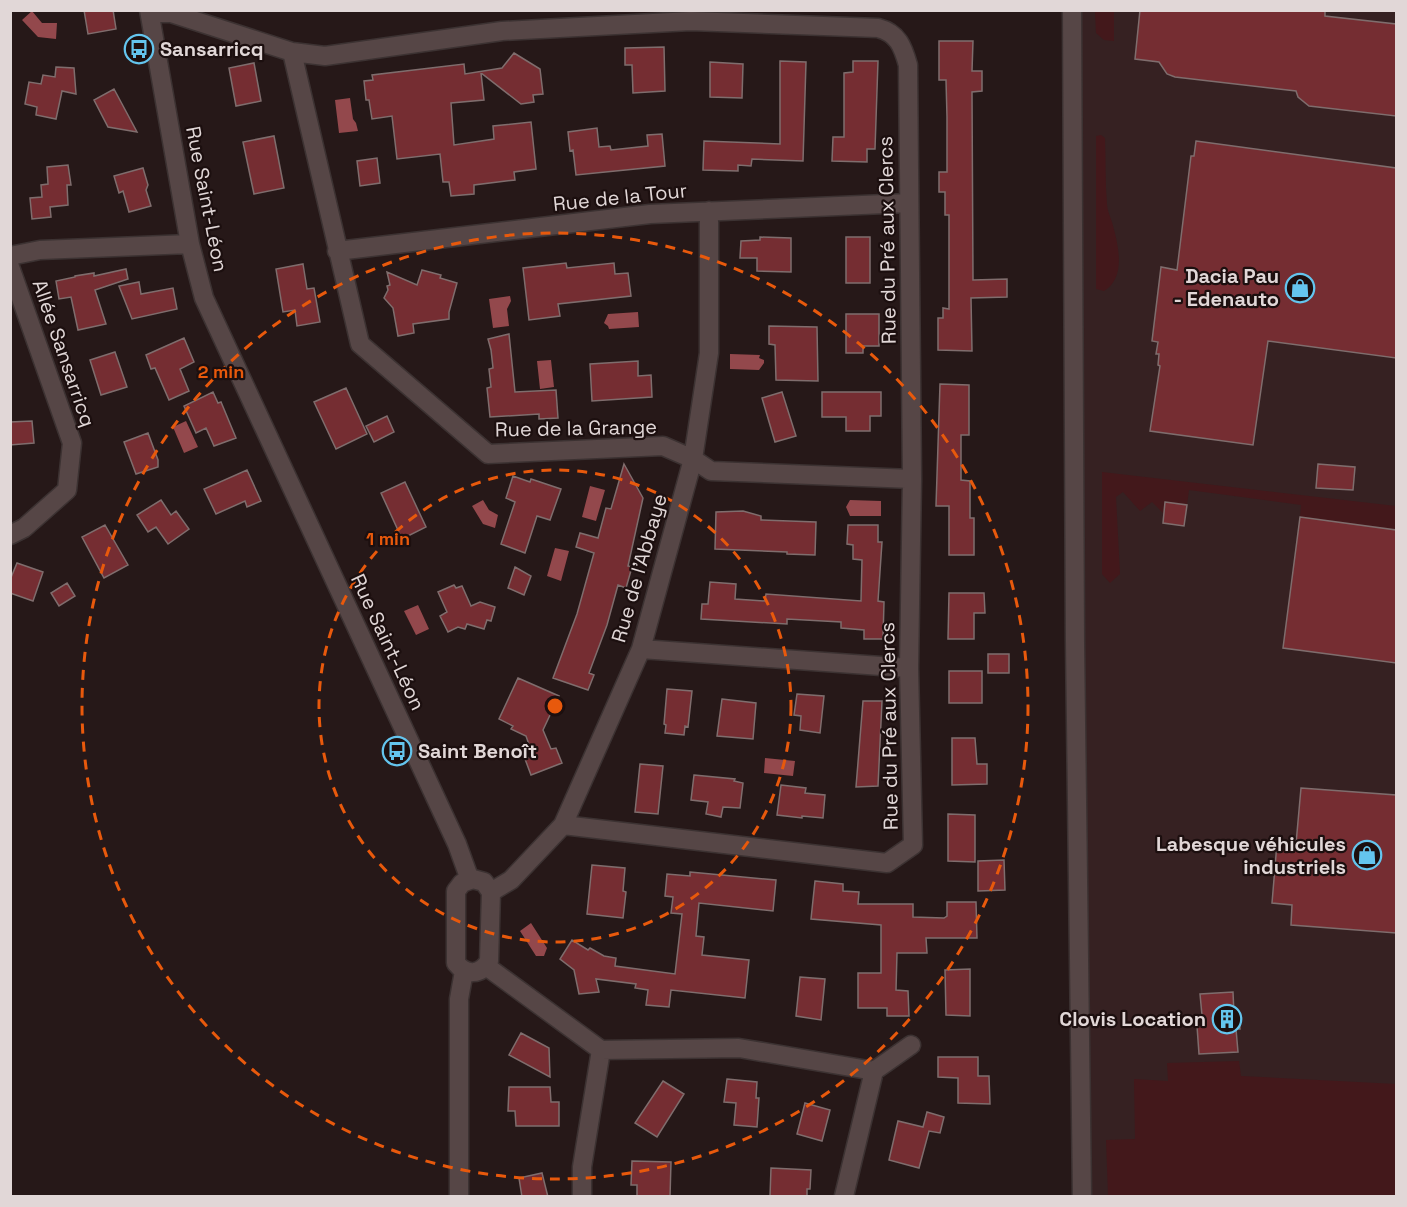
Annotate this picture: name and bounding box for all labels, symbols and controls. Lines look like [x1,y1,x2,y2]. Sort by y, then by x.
bus stop icon: Sansarricq [123,33,155,65]
place label: Sansarricq [160,36,264,62]
street label: Rue Saint-Léon [180,124,234,274]
street label: Rue du Pré aux Clercs [872,136,902,344]
street label: Rue de la Tour [552,177,688,217]
place label: Dacia Pau - Edenauto [1174,263,1279,312]
shop icon: Dacia Pau - Edenauto [1284,272,1316,304]
street label: Allée Sansarricq [27,276,101,430]
text: 2 min [198,360,244,383]
street label: Rue de la Grange [495,414,657,442]
street label: Rue de l'Abbaye [605,491,673,645]
text: 1 min [366,527,410,550]
street label: Rue Saint-Léon [345,570,431,714]
street label: Rue du Pré aux Clercs [874,622,904,830]
centre of rings [545,696,565,716]
bus stop icon: Saint Benoît [381,735,413,767]
place label: Saint Benoît [418,738,537,764]
place label: Labesque véhicules industriels [1156,831,1346,880]
shop icon: Labesque véhicules industriels [1351,839,1383,871]
building icon: Clovis Location [1211,1003,1243,1035]
place label: Clovis Location [1059,1006,1206,1032]

